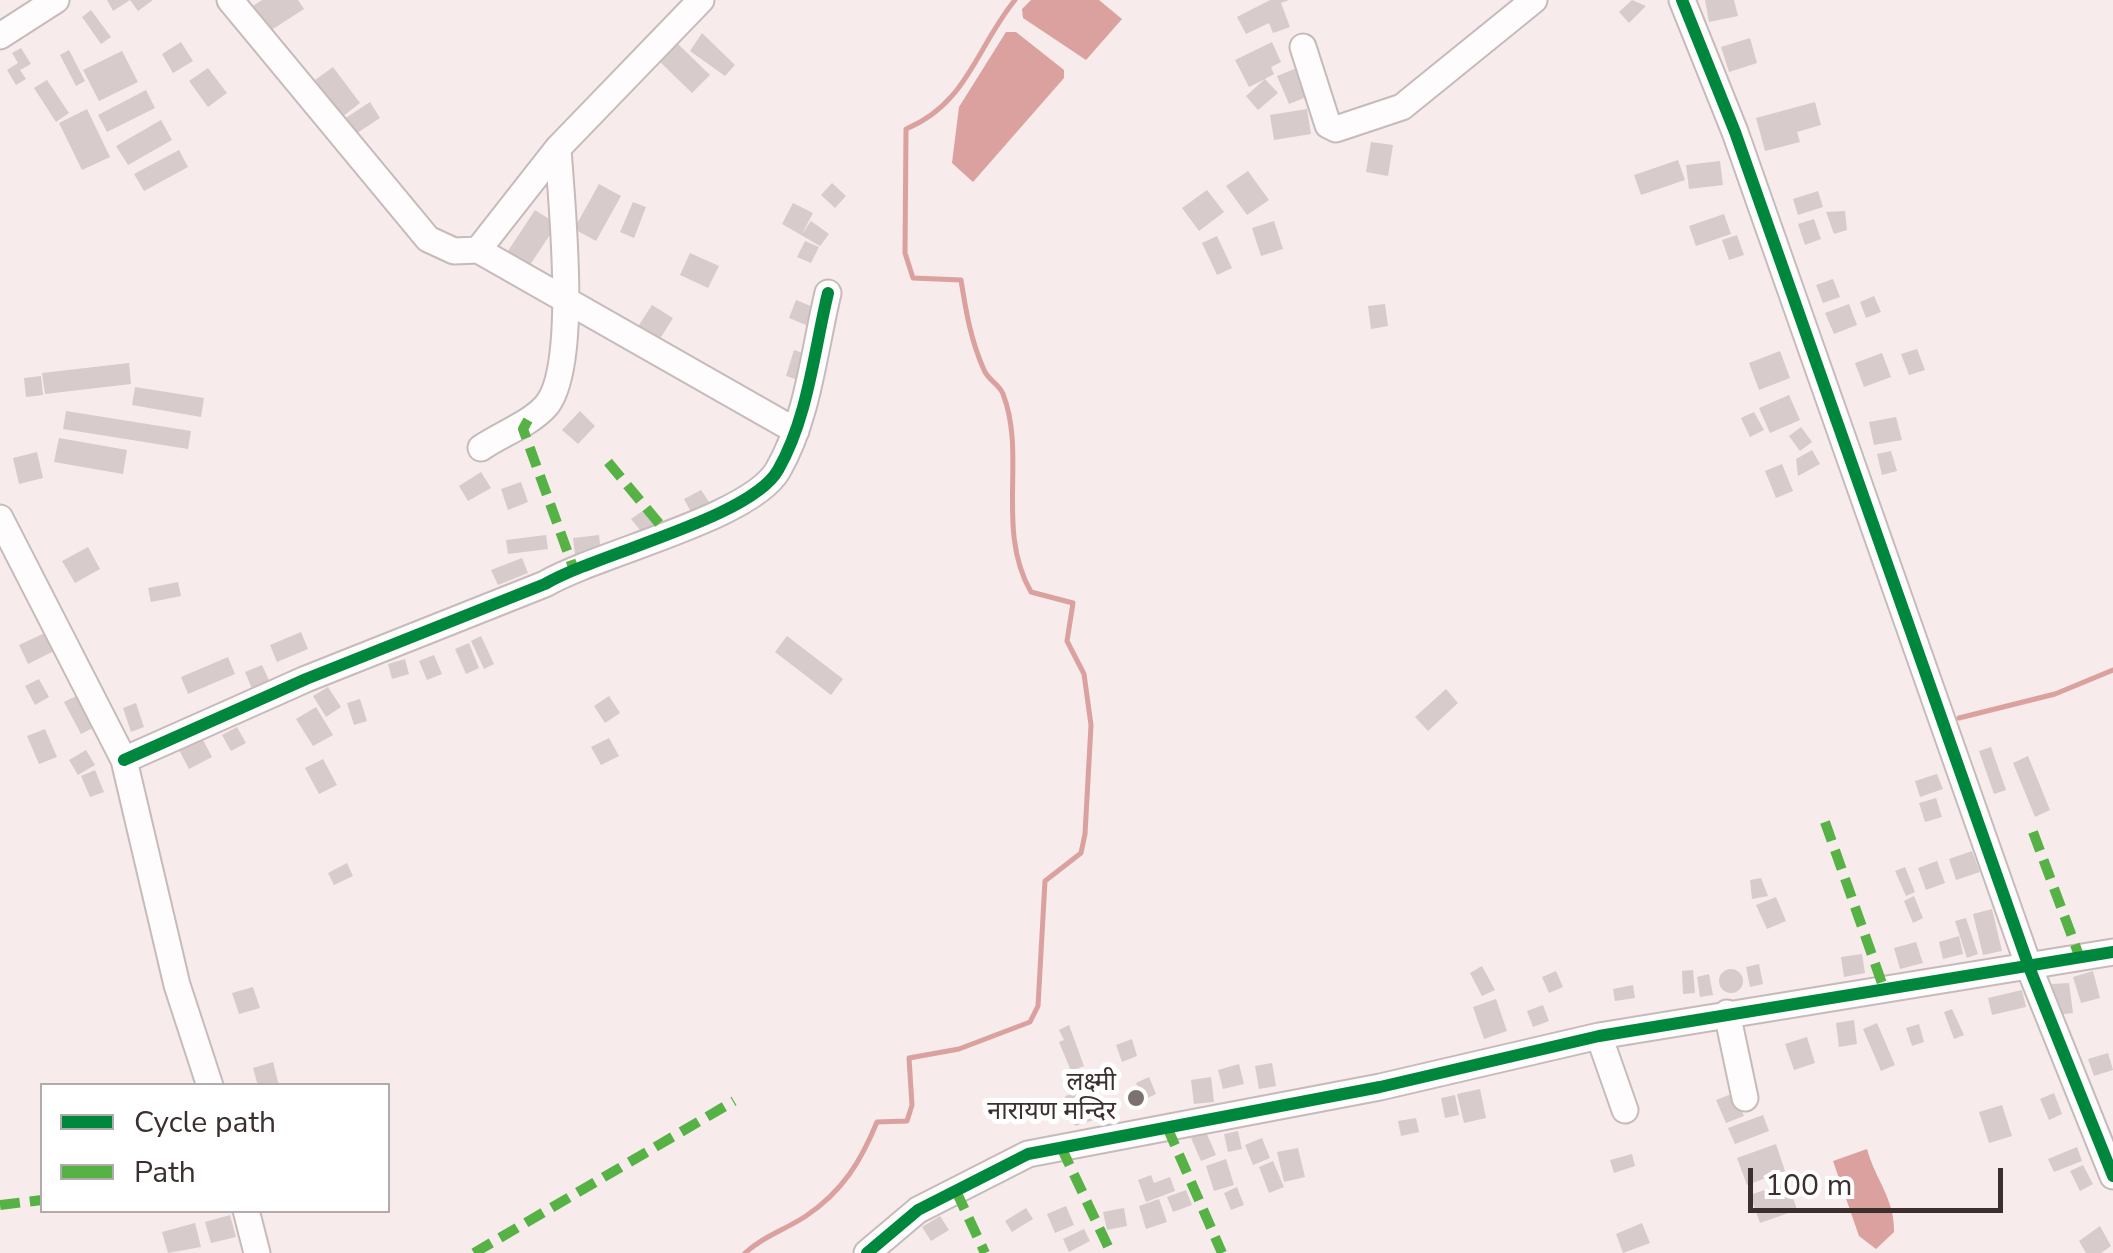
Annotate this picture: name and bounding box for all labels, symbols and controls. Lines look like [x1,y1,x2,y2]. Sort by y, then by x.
place label: लक्ष्मी नारायण मन्दिर [987,1069,1116,1128]
legend [40,1083,390,1213]
marker: लक्ष्मी नारायण मन्दिर [1125,1087,1147,1109]
text: Cycle path [134,1102,276,1143]
scale bar [1753,1148,2008,1210]
text: Path [134,1152,196,1193]
text: 100 m [1765,1165,1852,1206]

